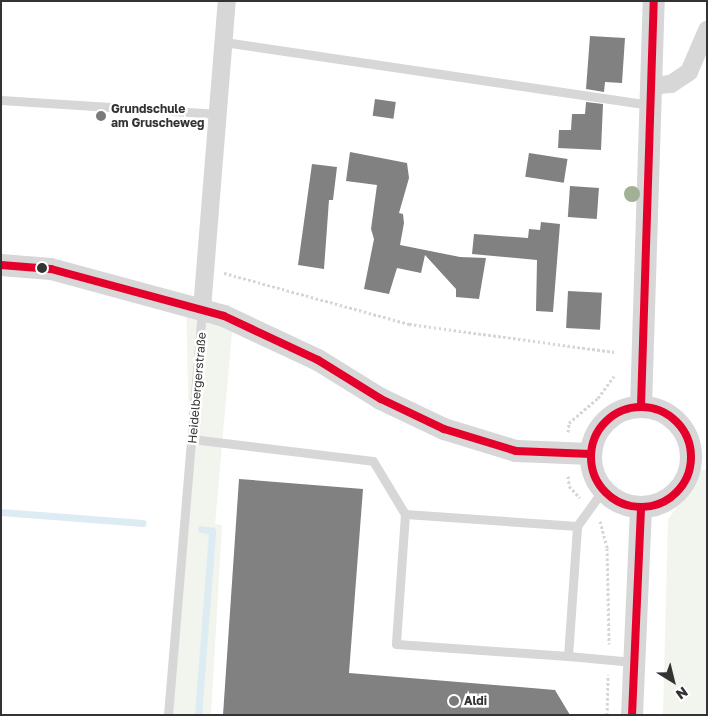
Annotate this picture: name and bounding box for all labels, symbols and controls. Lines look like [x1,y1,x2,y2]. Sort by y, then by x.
place label: Grundschule am Gruscheweg [111,102,204,130]
marker: Grundschule am Gruscheweg [95,110,107,122]
unlabelled marker [37,263,47,273]
street label: Heidelbergerstraße [185,332,209,444]
north arrow [648,656,698,706]
text: N [673,684,691,704]
place label: Aldi [464,694,487,708]
marker: Aldi [448,695,460,707]

